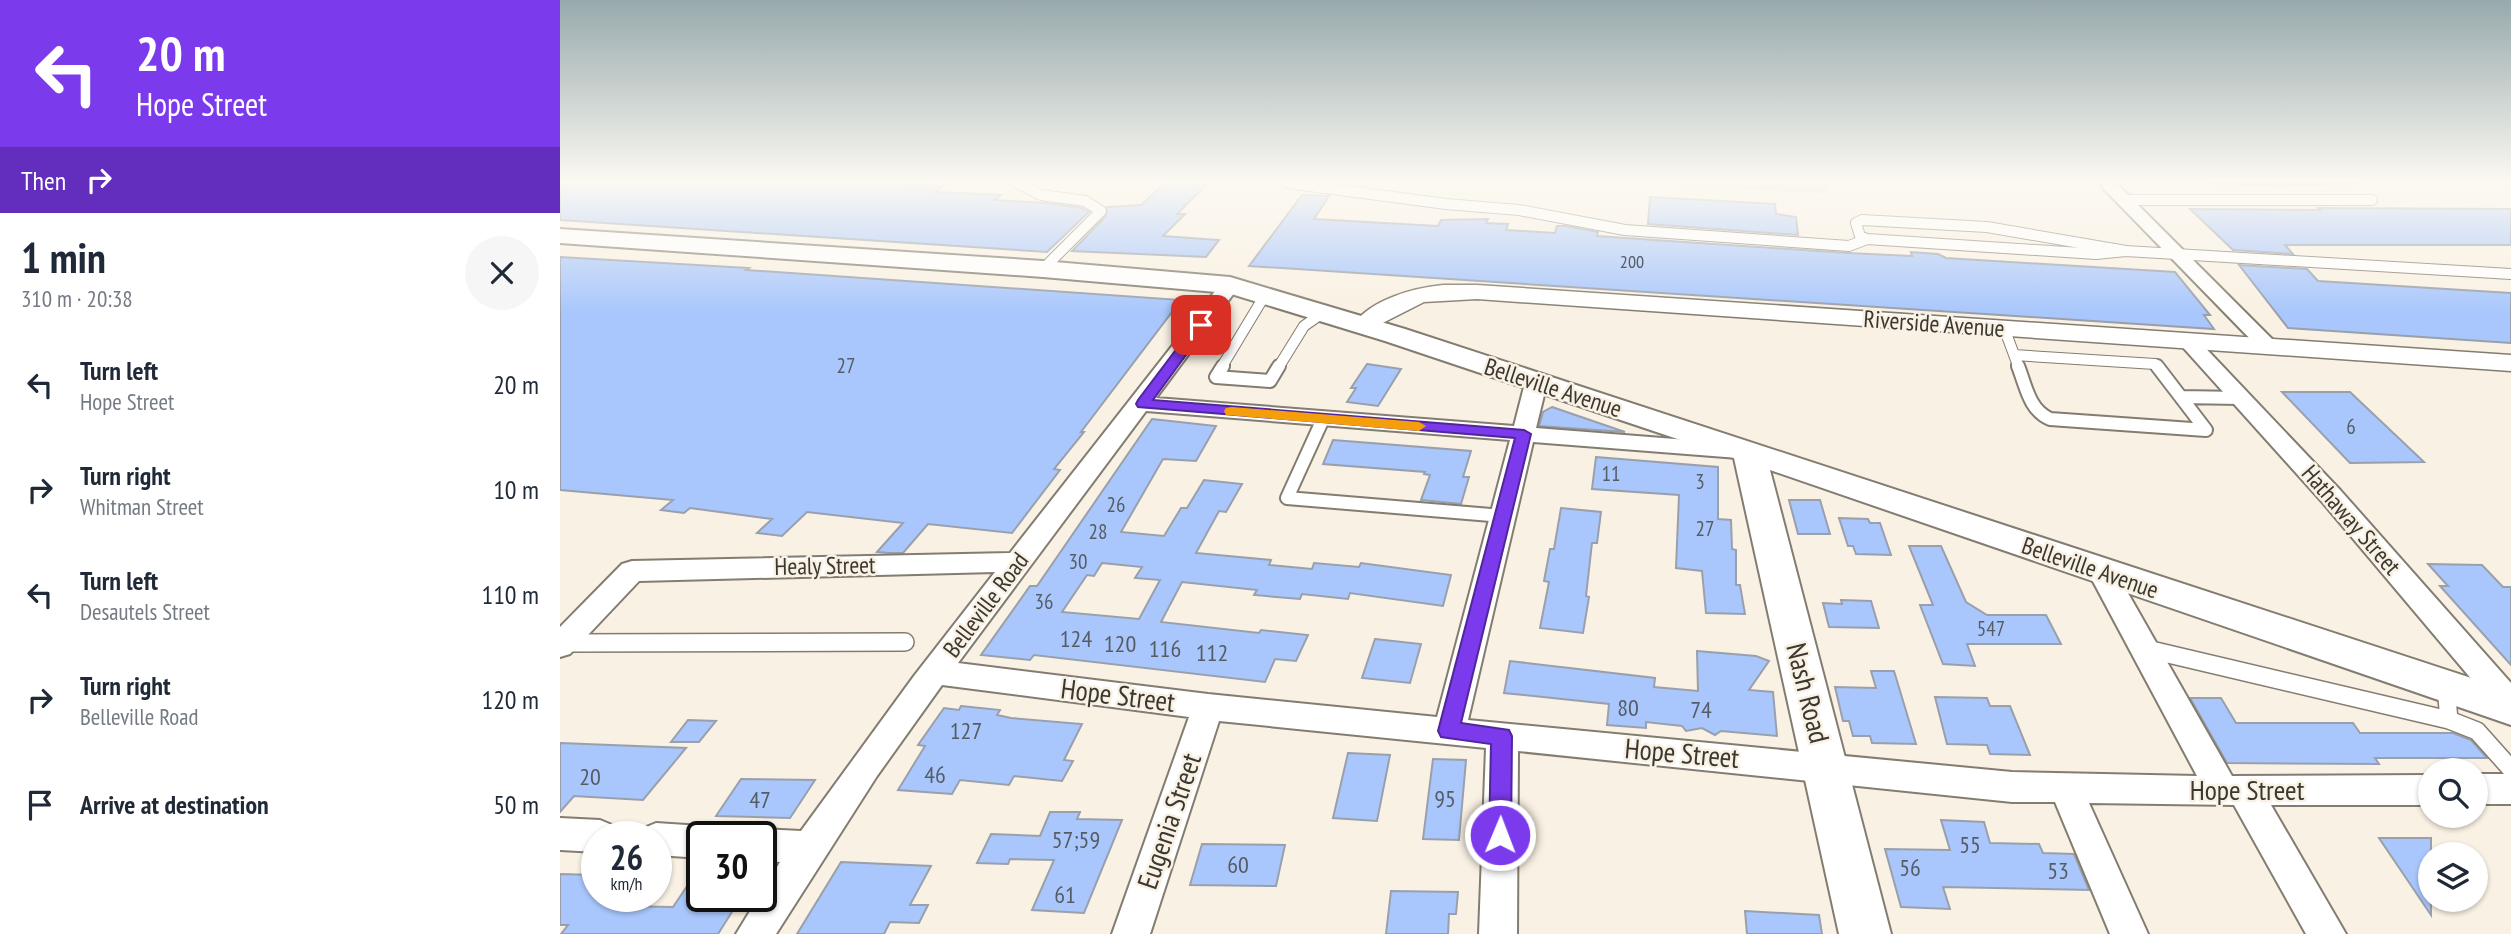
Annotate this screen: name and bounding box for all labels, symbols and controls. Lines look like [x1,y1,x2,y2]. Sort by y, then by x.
text: 20 m [136,21,225,85]
icon: left [21,28,112,119]
text: Hope Street [136,83,267,125]
icon: right [80,161,118,199]
text: Then [21,164,66,197]
text: 1 min [21,230,106,285]
button: close [465,236,539,310]
house number: 200 [1620,250,1644,273]
text: 310 m · 20:38 [21,284,133,313]
pin [1171,295,1231,355]
street label: Riverside Avenue [1862,303,2006,344]
icon: arrive [1182,306,1220,344]
street label: Belleville Avenue [1481,351,1626,424]
house number: 27 [837,352,855,379]
text: Turn left [80,354,158,387]
icon: left [21,366,59,404]
text: 20 m [493,368,539,401]
text: Hope Street [80,387,174,416]
house number: 6 [2346,413,2356,440]
street label: Hathaway Street [2295,458,2408,581]
text: Turn right [80,459,171,492]
house number: 11 [1602,460,1620,487]
house number: 3 [1695,468,1705,495]
icon: right [21,471,59,509]
text: 10 m [493,473,539,506]
house number: 26 [1107,491,1125,518]
text: Whitman Street [80,492,204,521]
house number: 27 [1696,515,1714,542]
house number: 28 [1089,518,1107,545]
street label: Belleville Avenue [2018,530,2163,605]
street label: Belleville Road [936,546,1035,663]
house number: 30 [1069,548,1087,575]
street label: Healy Street [774,549,876,582]
text: Turn left [80,564,158,597]
icon: left [21,576,59,614]
text: 110 m [481,578,539,611]
house number: 36 [1035,588,1053,615]
text: Desautels Street [80,597,210,626]
house number: 547 [1977,615,2005,642]
house number: 124 [1060,623,1092,654]
house number: 120 [1104,628,1136,659]
house number: 116 [1149,633,1181,664]
house number: 112 [1196,637,1228,668]
street label: Nash Road [1778,639,1839,747]
text: Turn right [80,669,171,702]
street label: Hope Street [1059,669,1178,720]
icon: right [21,681,59,719]
text: 120 m [481,683,539,716]
house number: 80 [1617,692,1639,723]
house number: 74 [1690,694,1712,725]
text: Belleville Road [80,702,198,731]
house number: 127 [950,715,982,746]
street label: Hope Street [1623,729,1741,776]
street label: Eugenia Street [1128,748,1209,894]
map controls [2418,758,2488,912]
button: search [2418,758,2488,828]
house number: 46 [924,759,946,790]
house number: 20 [579,761,601,792]
street label: Hope Street [2190,771,2305,808]
house number: 95 [1434,783,1456,814]
house number: 47 [749,784,771,815]
icon: arrive [21,786,59,824]
text: Arrive at destination [80,788,269,821]
text: 50 m [493,788,539,821]
position arrow [1463,798,1537,872]
speed limit sign: 30 [686,821,777,912]
house number: 57;59 [1052,824,1100,855]
house number: 55 [1959,829,1981,860]
text: 26 [610,834,643,880]
button: layers [2418,842,2488,912]
house number: 60 [1227,849,1249,880]
house number: 56 [1899,852,1921,883]
house number: 53 [2047,855,2069,886]
text: km/h [611,872,642,895]
house number: 61 [1054,879,1076,910]

